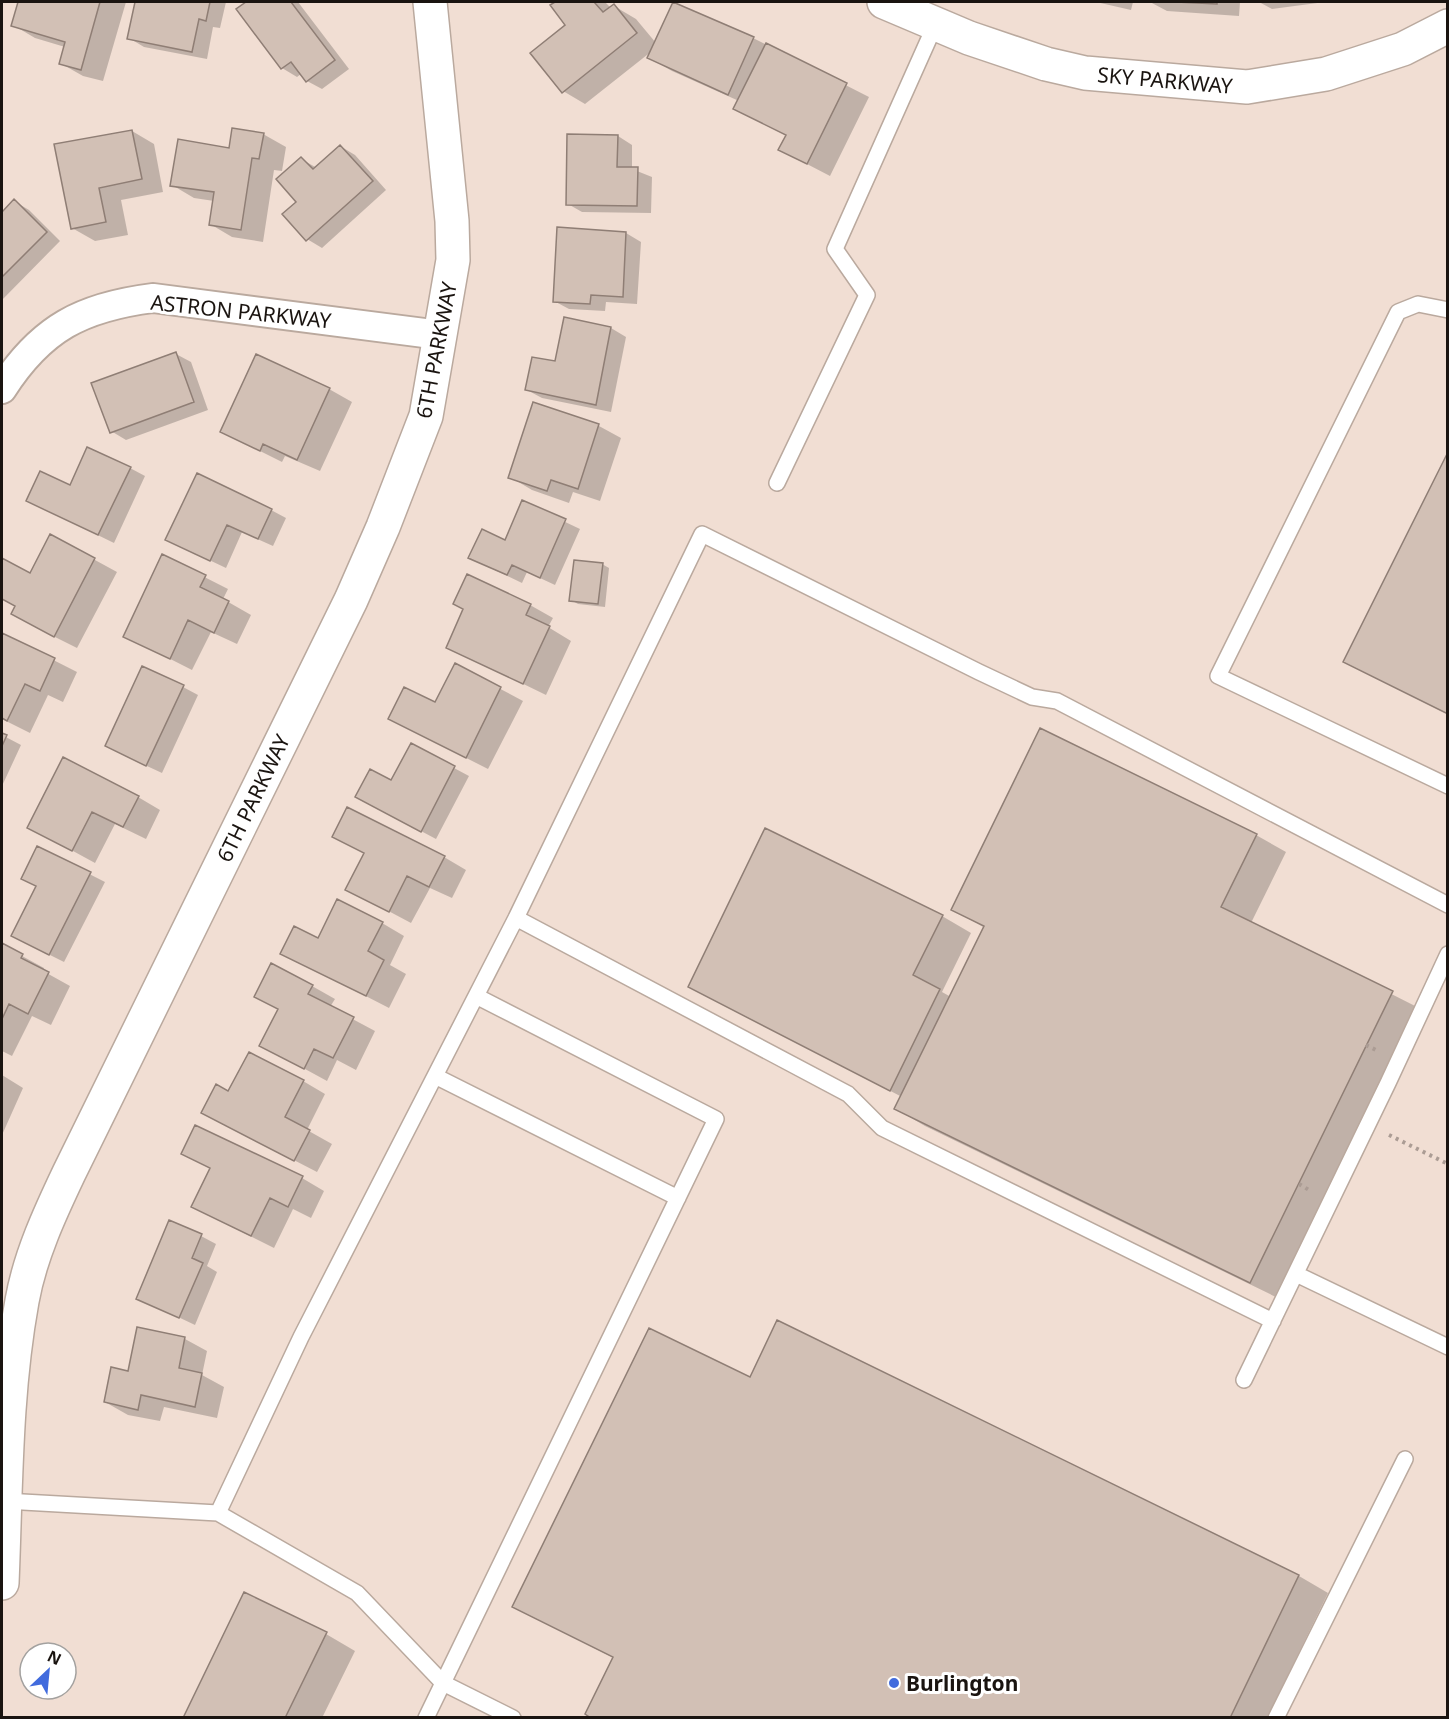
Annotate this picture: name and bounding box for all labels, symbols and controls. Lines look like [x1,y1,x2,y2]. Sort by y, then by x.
street label: SKY PARKWAY [1096,60,1234,100]
street label: 6TH PARKWAY [409,279,463,421]
street label: ASTRON PARKWAY [149,288,333,334]
street label: 6TH PARKWAY [210,729,296,866]
north arrow [18,1641,78,1701]
text: N [44,1645,65,1670]
place label: Burlington [906,1669,1018,1697]
marker: Burlington [887,1676,901,1690]

